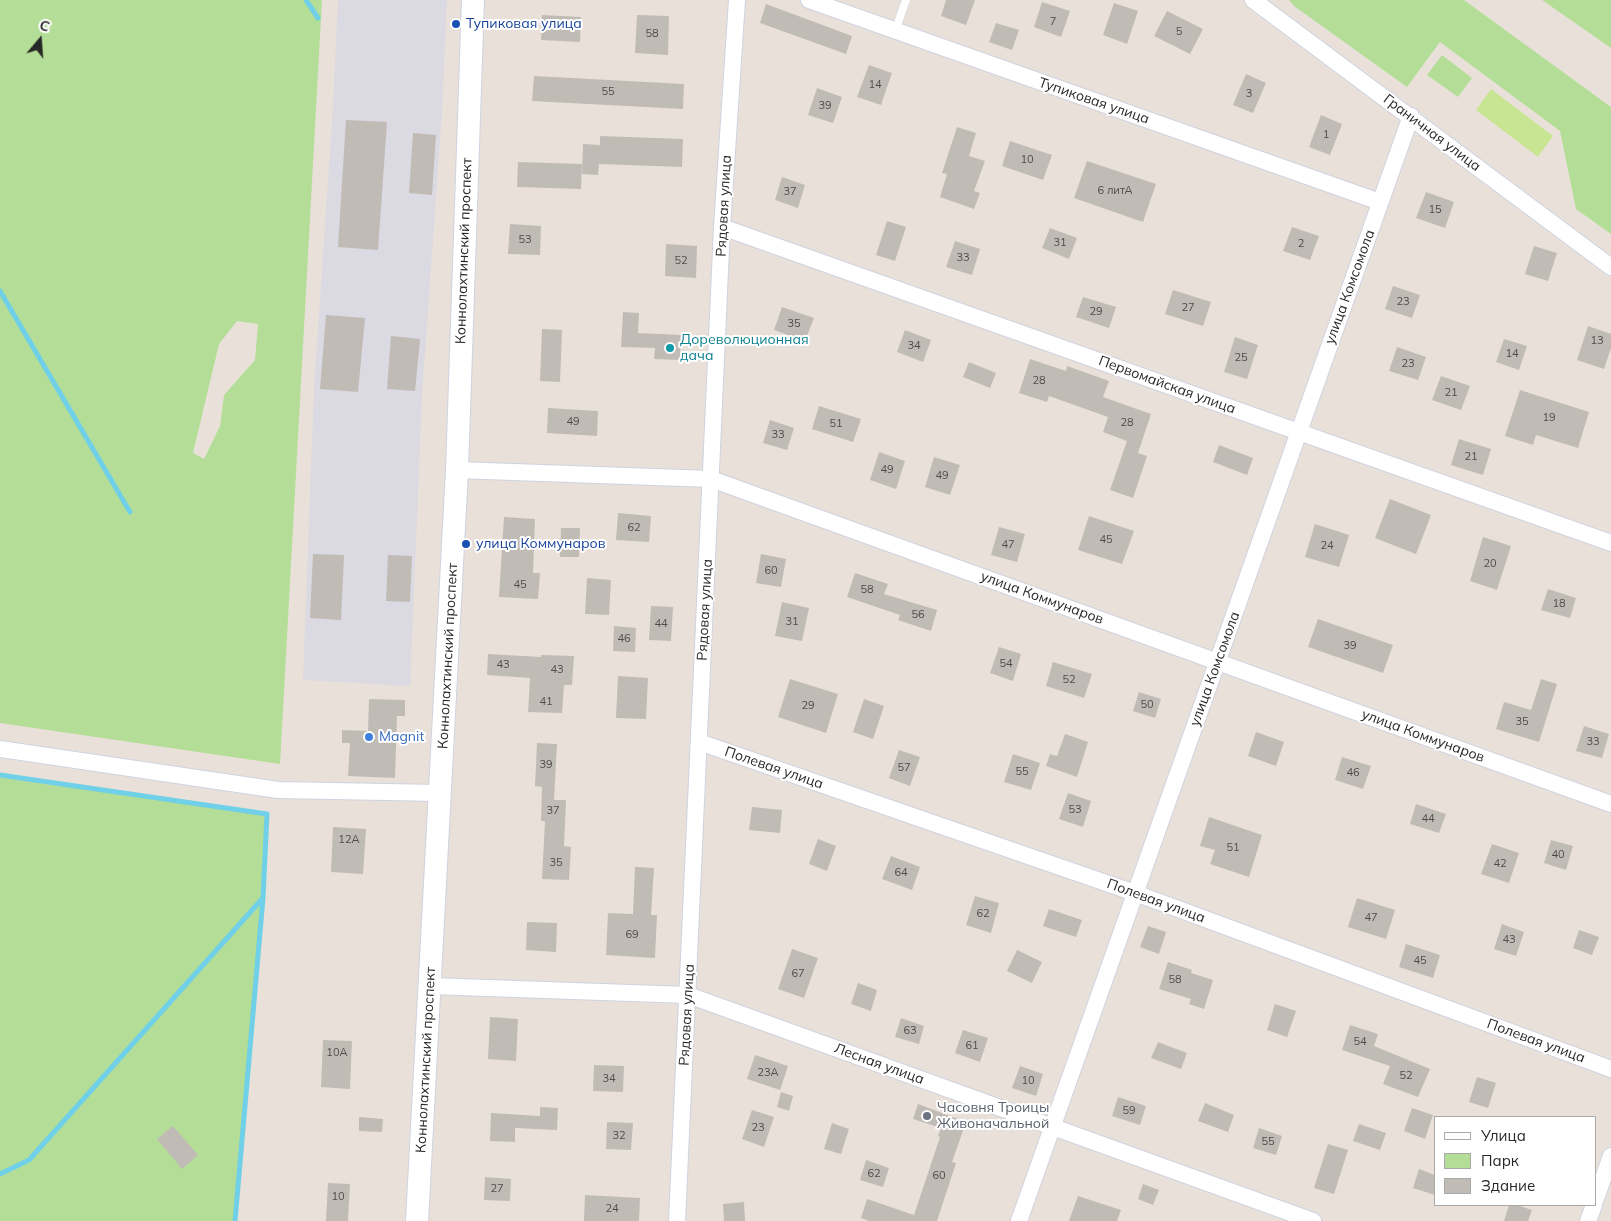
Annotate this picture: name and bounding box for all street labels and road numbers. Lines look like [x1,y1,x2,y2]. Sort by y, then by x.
street label: Тупиковая улица [1037,74,1151,128]
street label: Граничная улица [1380,91,1484,175]
street label: Рядовая улица [713,155,735,257]
street label: Коннолахтинский проспект [452,158,476,344]
street label: улица Комсомола [1322,228,1378,346]
street label: Первомайская улица [1096,352,1238,418]
street label: Рядовая улица [694,559,716,661]
street label: Коннолахтинский проспект [435,562,461,750]
street label: улица Коммунаров [978,568,1106,628]
street label: улица Комсомола [1187,610,1243,728]
street label: улица Коммунаров [1359,706,1487,766]
street label: Полевая улица [722,743,826,793]
street label: Полевая улица [1105,875,1207,927]
street label: Рядовая улица [676,964,698,1066]
street label: Коннолахтинский проспект [413,966,439,1154]
street label: Полевая улица [1485,1015,1587,1067]
street label: Лесная улица [832,1040,926,1088]

